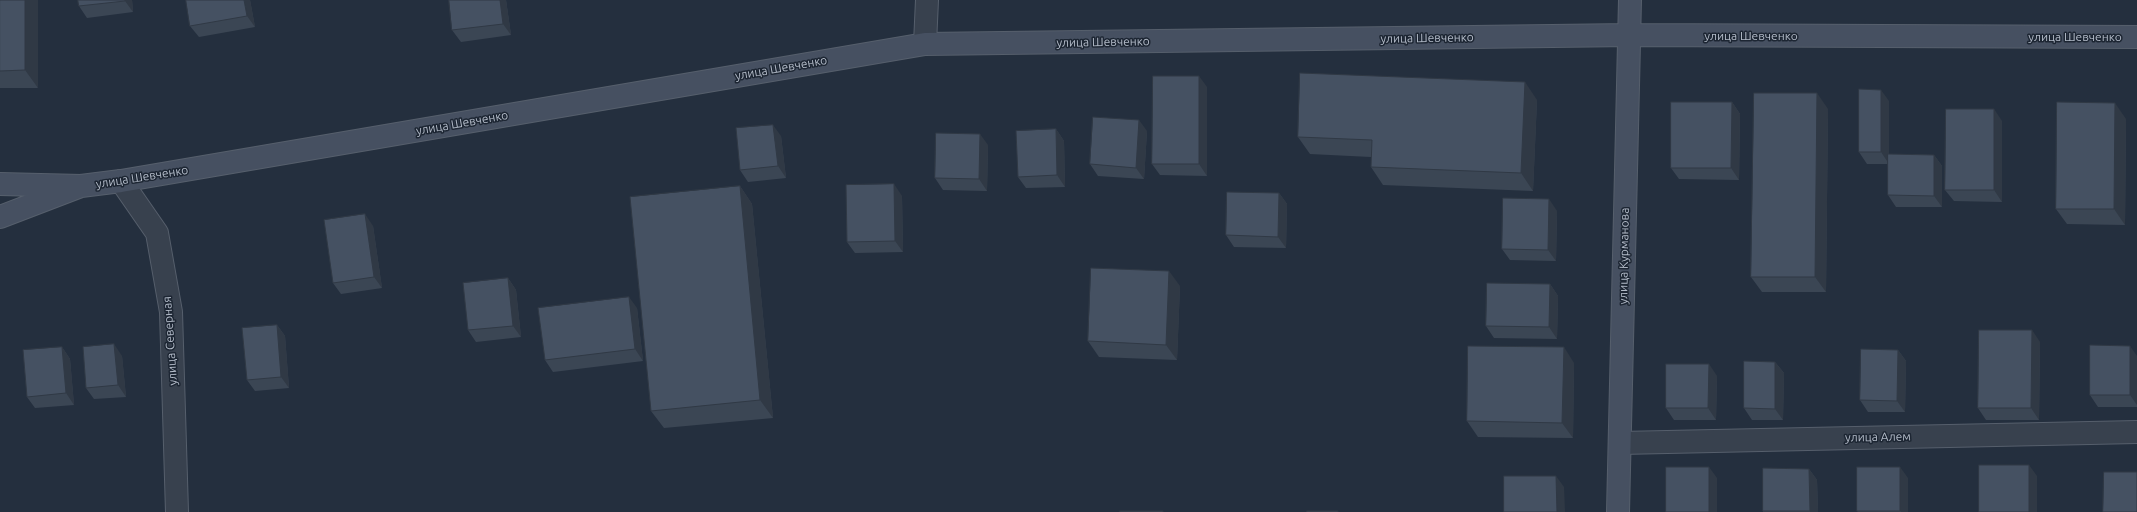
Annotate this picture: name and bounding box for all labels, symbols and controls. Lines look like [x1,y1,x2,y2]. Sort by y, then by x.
street label: улица Шевченко [1704,29,1798,43]
street label: улица Шевченко [1380,30,1474,46]
street label: улица Шевченко [2028,30,2122,44]
street label: улица Шевченко [1056,34,1150,50]
street label: улица Шевченко [734,53,828,83]
street label: улица Шевченко [415,108,509,138]
street label: улица Шевченко [95,163,189,191]
street label: улица Курманова [1616,207,1632,305]
street label: улица Северная [160,296,180,386]
street label: улица Алем [1845,429,1911,445]

